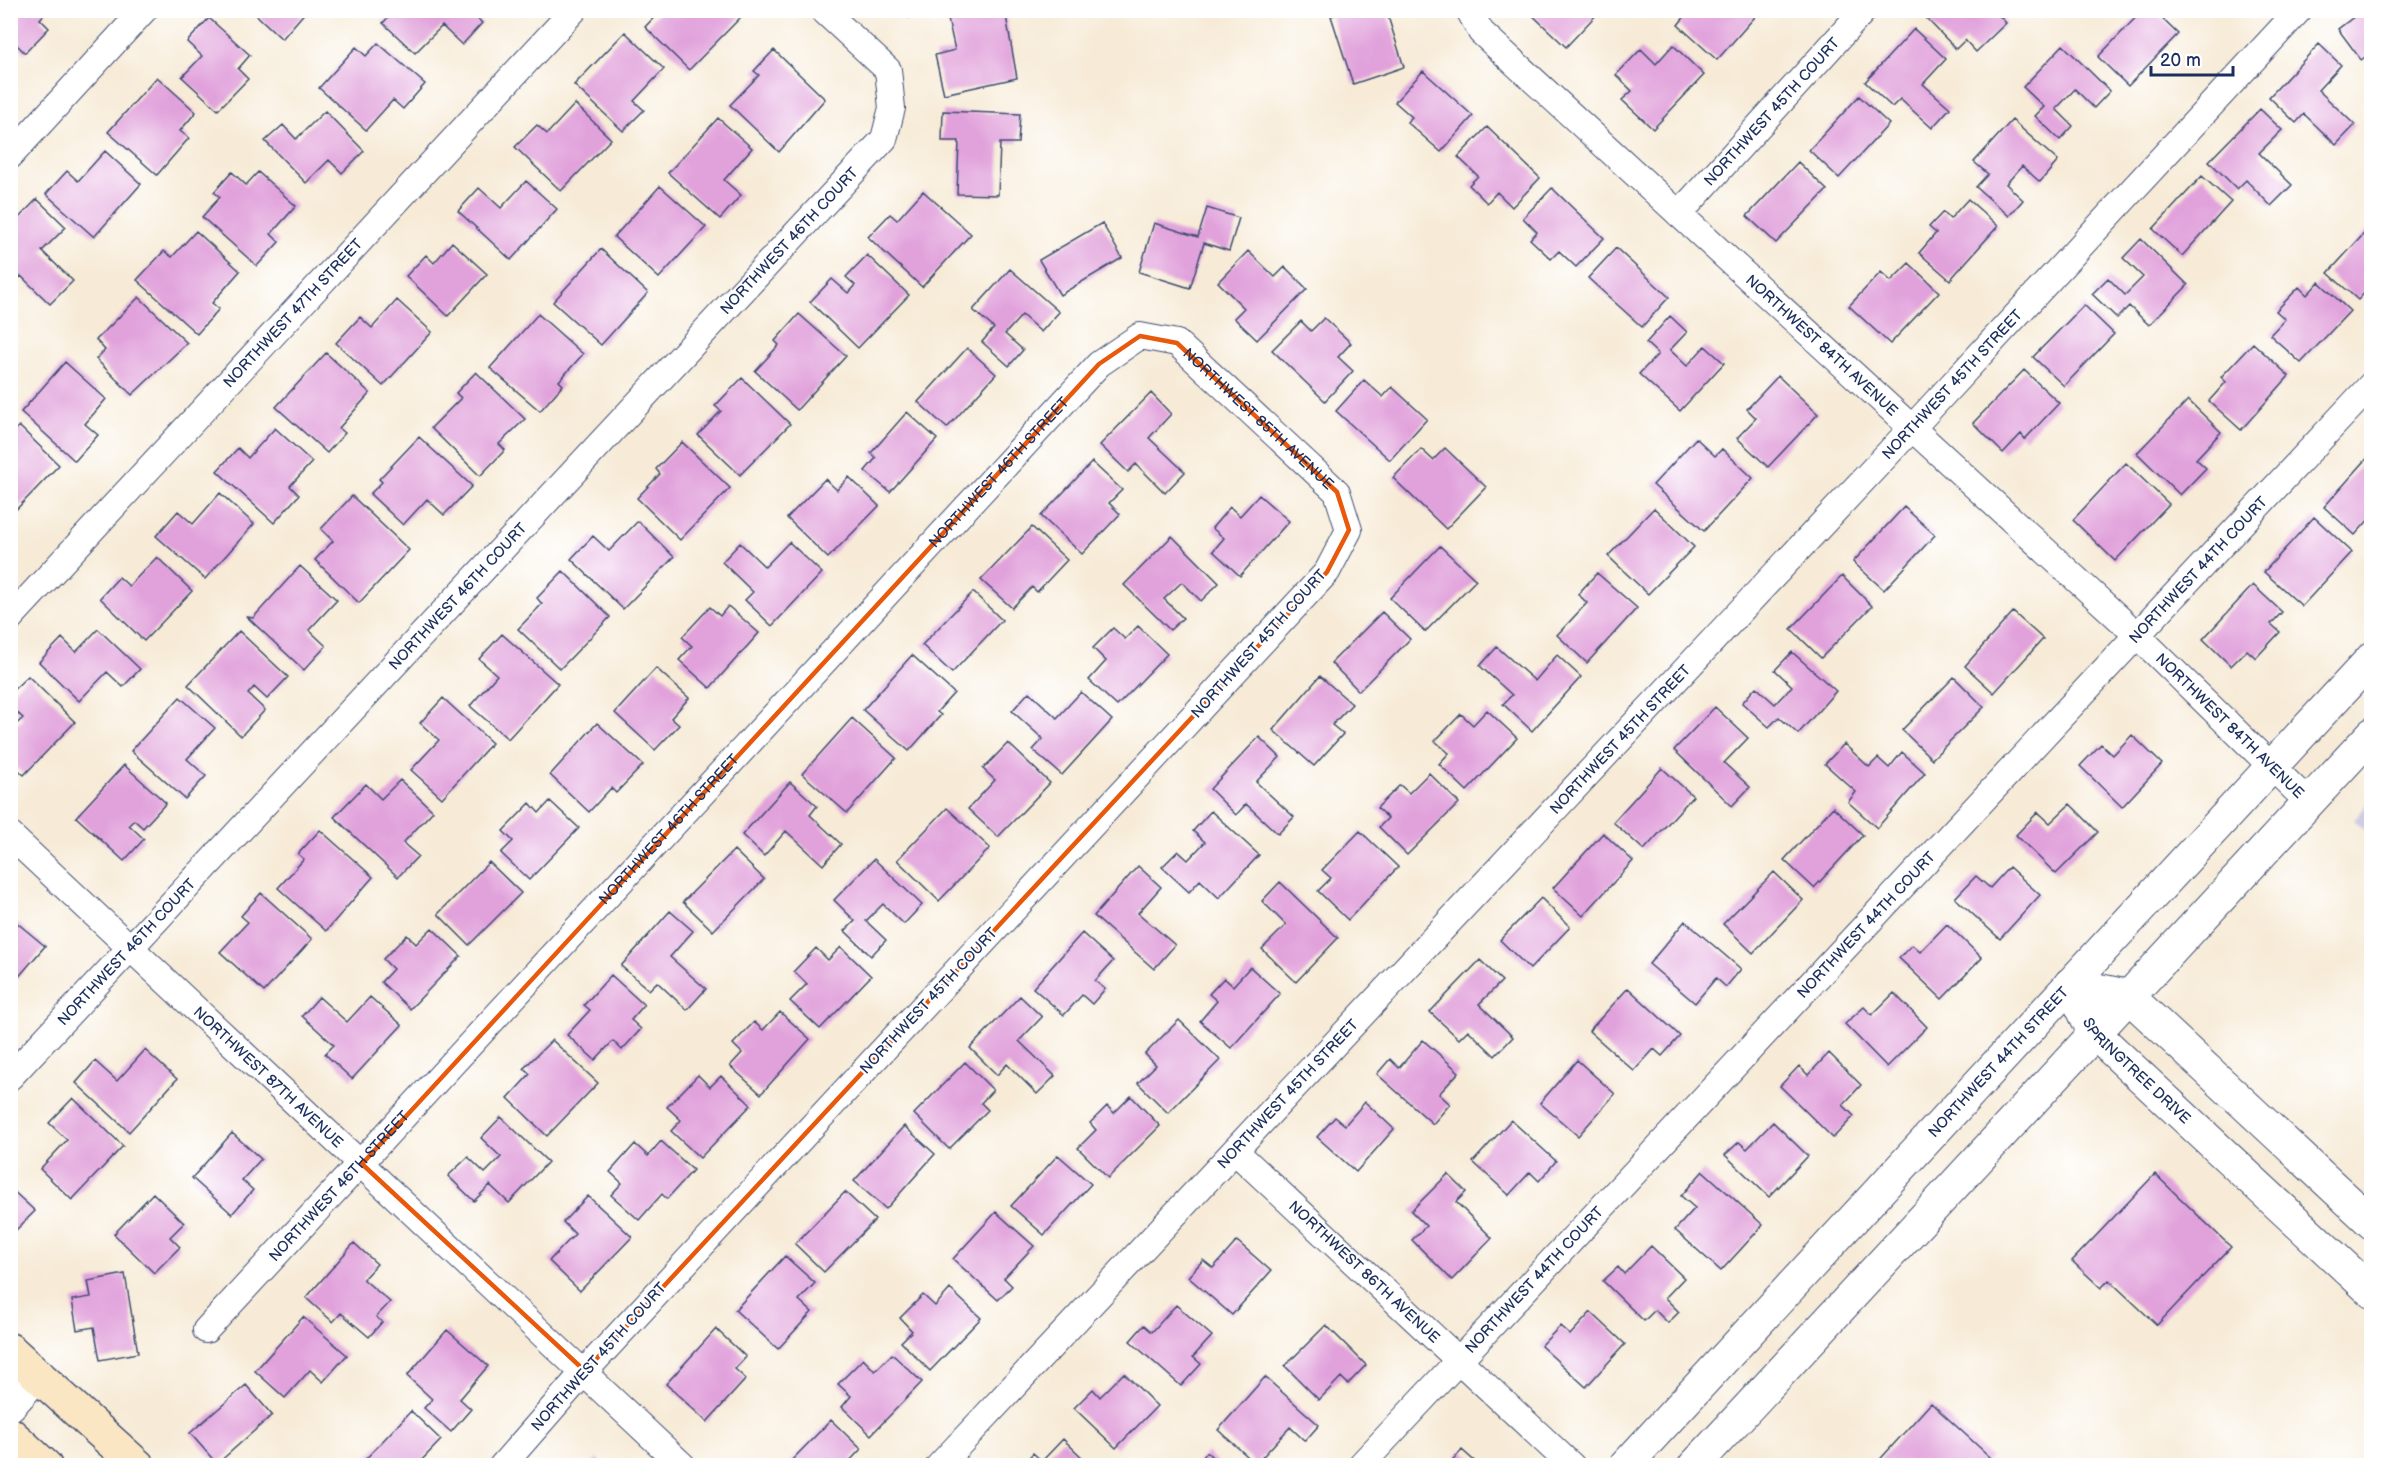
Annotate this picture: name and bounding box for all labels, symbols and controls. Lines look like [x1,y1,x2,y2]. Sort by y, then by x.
street label: NORTHWEST 45TH COURT [1700,34,1844,190]
scale bar [2151,39,2234,77]
text: 20 m [2160,50,2201,71]
street label: NORTHWEST 46TH COURT [716,163,862,318]
street label: NORTHWEST 47TH STREET [219,235,367,392]
street label: NORTHWEST 84TH AVENUE [1742,271,1902,420]
street label: NORTHWEST 45TH STREET [1878,305,2026,463]
street label: NORTHWEST 85TH AVENUE [1179,344,1338,494]
street label: NORTHWEST 46TH STREET [925,393,1073,552]
street label: NORTHWEST 44TH COURT [2125,493,2271,647]
street label: NORTHWEST 46TH COURT [385,519,531,674]
street label: NORTHWEST 45TH COURT [1187,566,1331,722]
street label: NORTHWEST 84TH AVENUE [2152,649,2308,803]
street label: NORTHWEST 45TH STREET [1546,661,1695,818]
street label: NORTHWEST 46TH STREET [595,750,743,908]
street label: NORTHWEST 44TH COURT [1793,847,1939,1002]
street label: NORTHWEST 46TH COURT [53,874,200,1029]
street label: NORTHWEST 45TH COURT [856,924,1002,1078]
street label: NORTHWEST 44TH STREET [1924,983,2073,1141]
street label: NORTHWEST 87TH AVENUE [189,1002,347,1152]
street label: NORTHWEST 45TH STREET [1213,1015,1362,1173]
street label: SPRINGTREE DRIVE [2078,1015,2195,1128]
street label: NORTHWEST 46TH STREET [265,1107,413,1265]
street label: NORTHWEST 86TH AVENUE [1285,1197,1444,1347]
street label: NORTHWEST 44TH COURT [1461,1202,1607,1357]
street label: NORTHWEST 45TH COURT [527,1279,671,1435]

